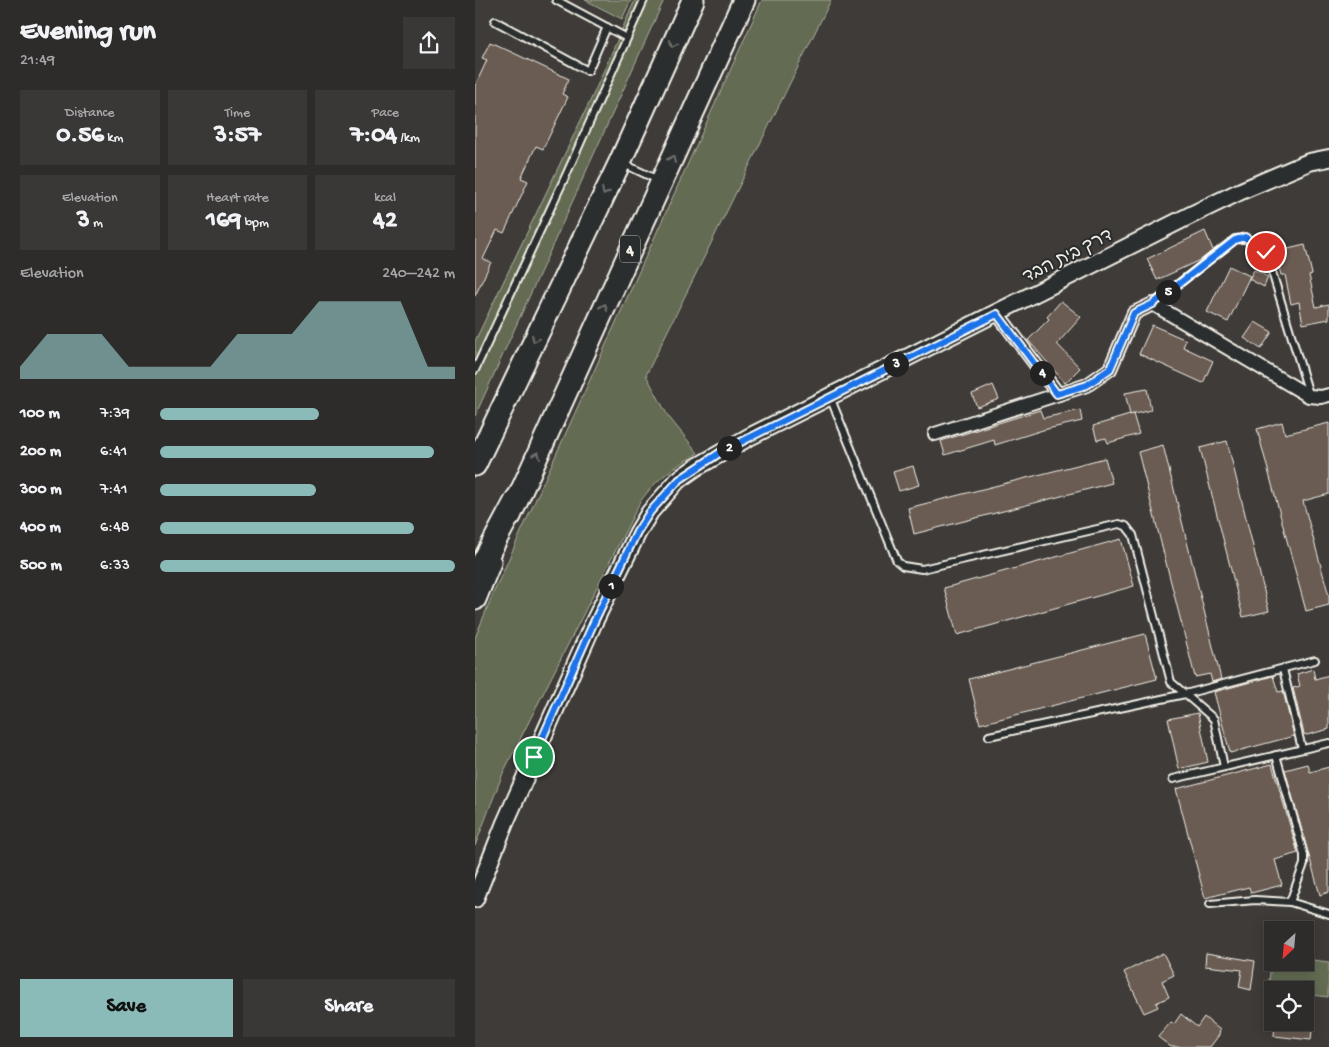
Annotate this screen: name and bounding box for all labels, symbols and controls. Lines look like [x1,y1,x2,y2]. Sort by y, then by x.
text: Evening run [20,16,156,49]
button: share [403,17,455,69]
one-way arrow [668,39,679,48]
text: 21:49 [20,52,55,71]
text: Distance [65,105,115,122]
text: Time [225,105,250,122]
text: Pace [371,105,399,122]
text: 0.56 [56,122,104,151]
text: 3:57 [214,122,261,151]
text: 7:04 [350,122,397,151]
text: km [104,130,124,147]
text: /km [397,130,420,147]
one-way arrow [665,155,676,164]
one-way arrow [601,187,611,196]
text: Elevation [62,190,118,207]
text: Heart rate [206,190,269,207]
text: kcal [374,190,396,207]
text: 3 [77,207,90,236]
text: 169 [206,207,241,236]
text: 42 [373,207,397,236]
text: m [90,215,103,232]
text: bpm [241,215,269,232]
street label: דרך בית הבד [1020,226,1117,289]
pin [1245,231,1287,273]
road number: 4 [620,235,640,262]
icon: check [1252,238,1280,266]
text: Elevation [20,265,84,284]
text: 240–242 m [382,265,455,284]
pin: 5 [1155,280,1181,304]
text: 5 [1165,284,1172,301]
one-way arrow [597,303,608,312]
one-way arrow [531,334,541,343]
pin: 3 [883,352,909,376]
text: 3 [893,356,900,373]
pin: 4 [1029,360,1055,386]
text: 4 [1039,365,1046,382]
text: 100 m [20,405,60,424]
text: 7:39 [100,405,130,424]
pin: 2 [717,436,741,460]
text: 2 [726,440,733,457]
text: 200 m [20,443,61,462]
text: 6:41 [100,443,127,462]
one-way arrow [531,451,541,460]
text: 300 m [20,481,62,500]
text: 7:41 [100,481,127,500]
text: 400 m [20,519,61,538]
text: 6:48 [100,519,129,538]
text: 500 m [20,557,62,576]
text: 6:33 [100,557,130,576]
pin: 1 [599,574,623,598]
text: 1 [609,578,614,595]
pin [513,736,555,778]
icon: arrive [520,743,548,771]
north arrow [1264,921,1314,971]
map controls [1264,921,1314,1031]
button: Save [20,979,233,1037]
button: Share [243,979,455,1037]
button: locate [1264,981,1314,1031]

